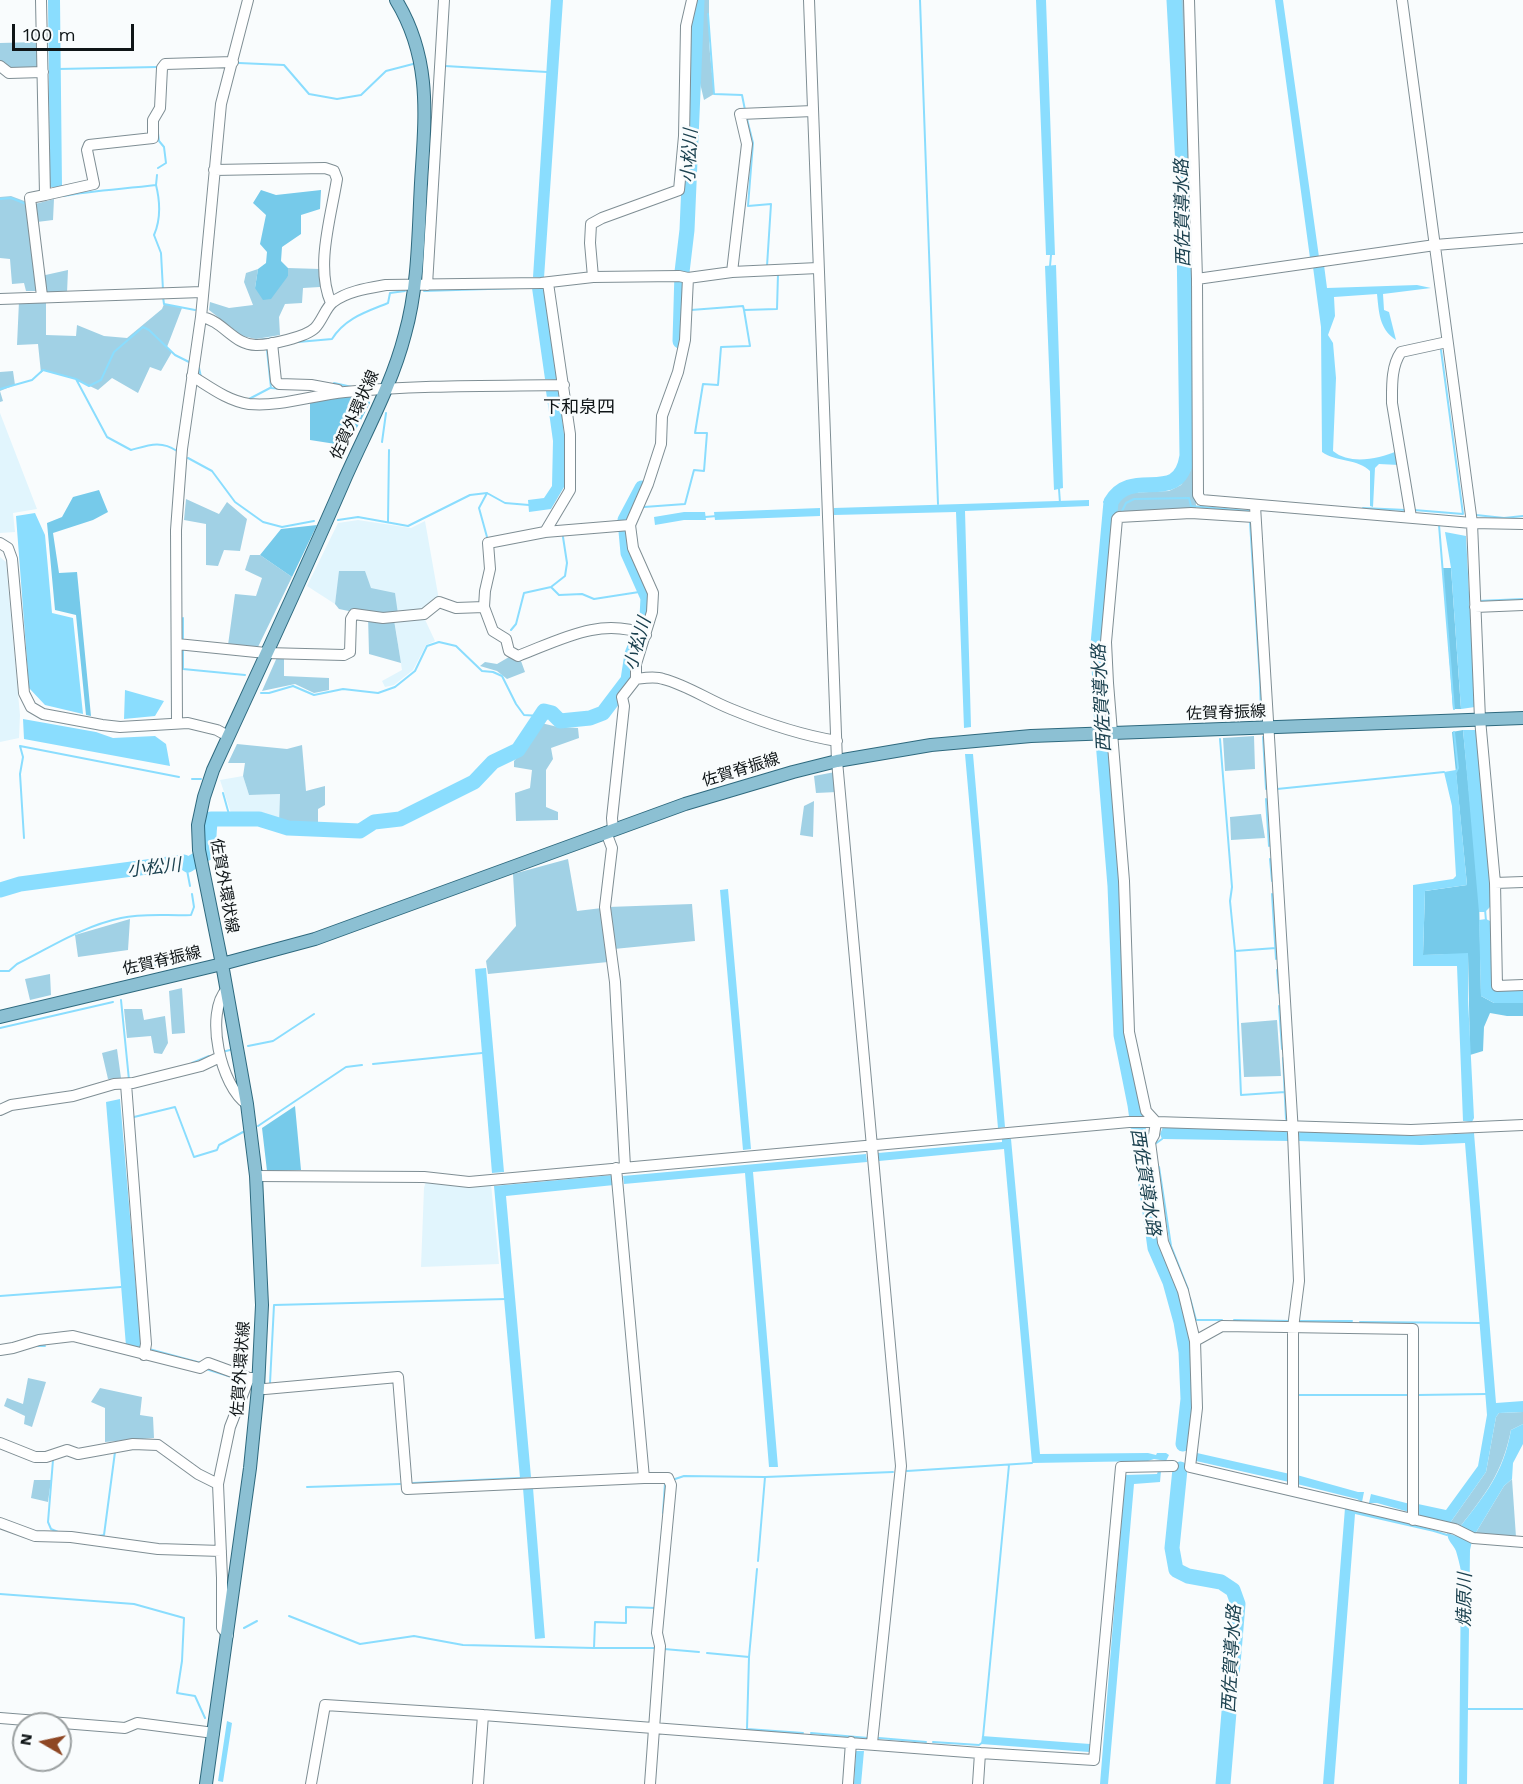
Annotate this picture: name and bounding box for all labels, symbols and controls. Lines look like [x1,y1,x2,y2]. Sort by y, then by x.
scale bar [15,12,136,50]
text: 100 m [23,24,76,45]
water label: 小松川 [678,128,702,184]
water label: 西佐賀導水路 [1171,159,1195,267]
street label: 佐賀外環状線 [327,367,383,463]
district label: 下和泉四 [543,397,615,419]
water label: 小松川 [620,615,656,673]
water label: 西佐賀導水路 [1088,644,1116,752]
street label: 佐賀脊振線 [1186,702,1266,724]
street label: 佐賀脊振線 [700,749,782,791]
street label: 佐賀外環状線 [206,837,242,935]
water label: 小松川 [126,854,182,882]
street label: 佐賀脊振線 [121,943,203,979]
water label: 西佐賀導水路 [1126,1127,1164,1237]
street label: 佐賀外環状線 [228,1320,254,1418]
water label: 焼原川 [1454,1573,1476,1627]
water label: 西佐賀導水路 [1218,1605,1246,1713]
north arrow [12,1712,72,1772]
text: N [15,1732,36,1747]

